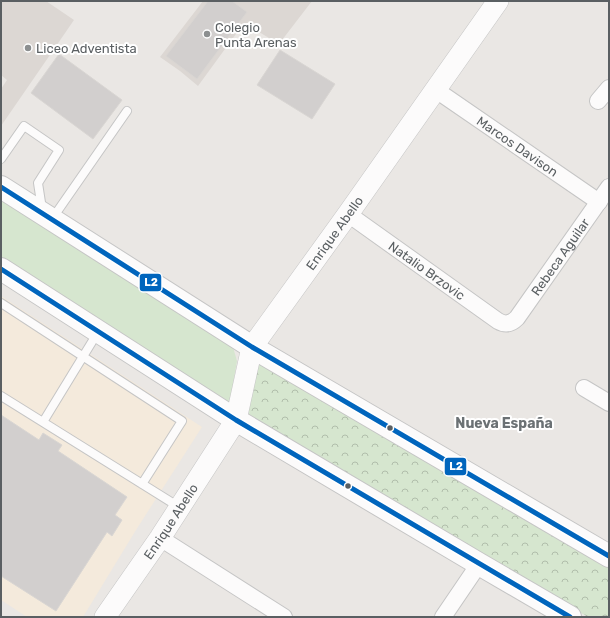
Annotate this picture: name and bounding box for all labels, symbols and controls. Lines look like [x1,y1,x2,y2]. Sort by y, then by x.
place label: Colegio Punta Arenas [215,20,297,50]
marker: Colegio Punta Arenas [202,29,212,39]
place label: Liceo Adventista [36,41,137,56]
marker: Liceo Adventista [23,43,33,53]
street label: Marcos Davison [474,113,561,179]
street label: Enrique Abello [303,193,366,273]
street label: Rebeca Aguilar [528,215,592,298]
street label: Natalio Brzovic [386,238,468,303]
line badge: L2 [139,273,162,292]
text: L2 [144,276,158,289]
district label: Nueva España [455,415,553,432]
unlabelled marker [385,423,395,433]
line badge: L2 [444,457,467,476]
text: L2 [449,460,463,473]
street label: Enrique Abello [140,481,201,562]
unlabelled marker [343,481,353,491]

